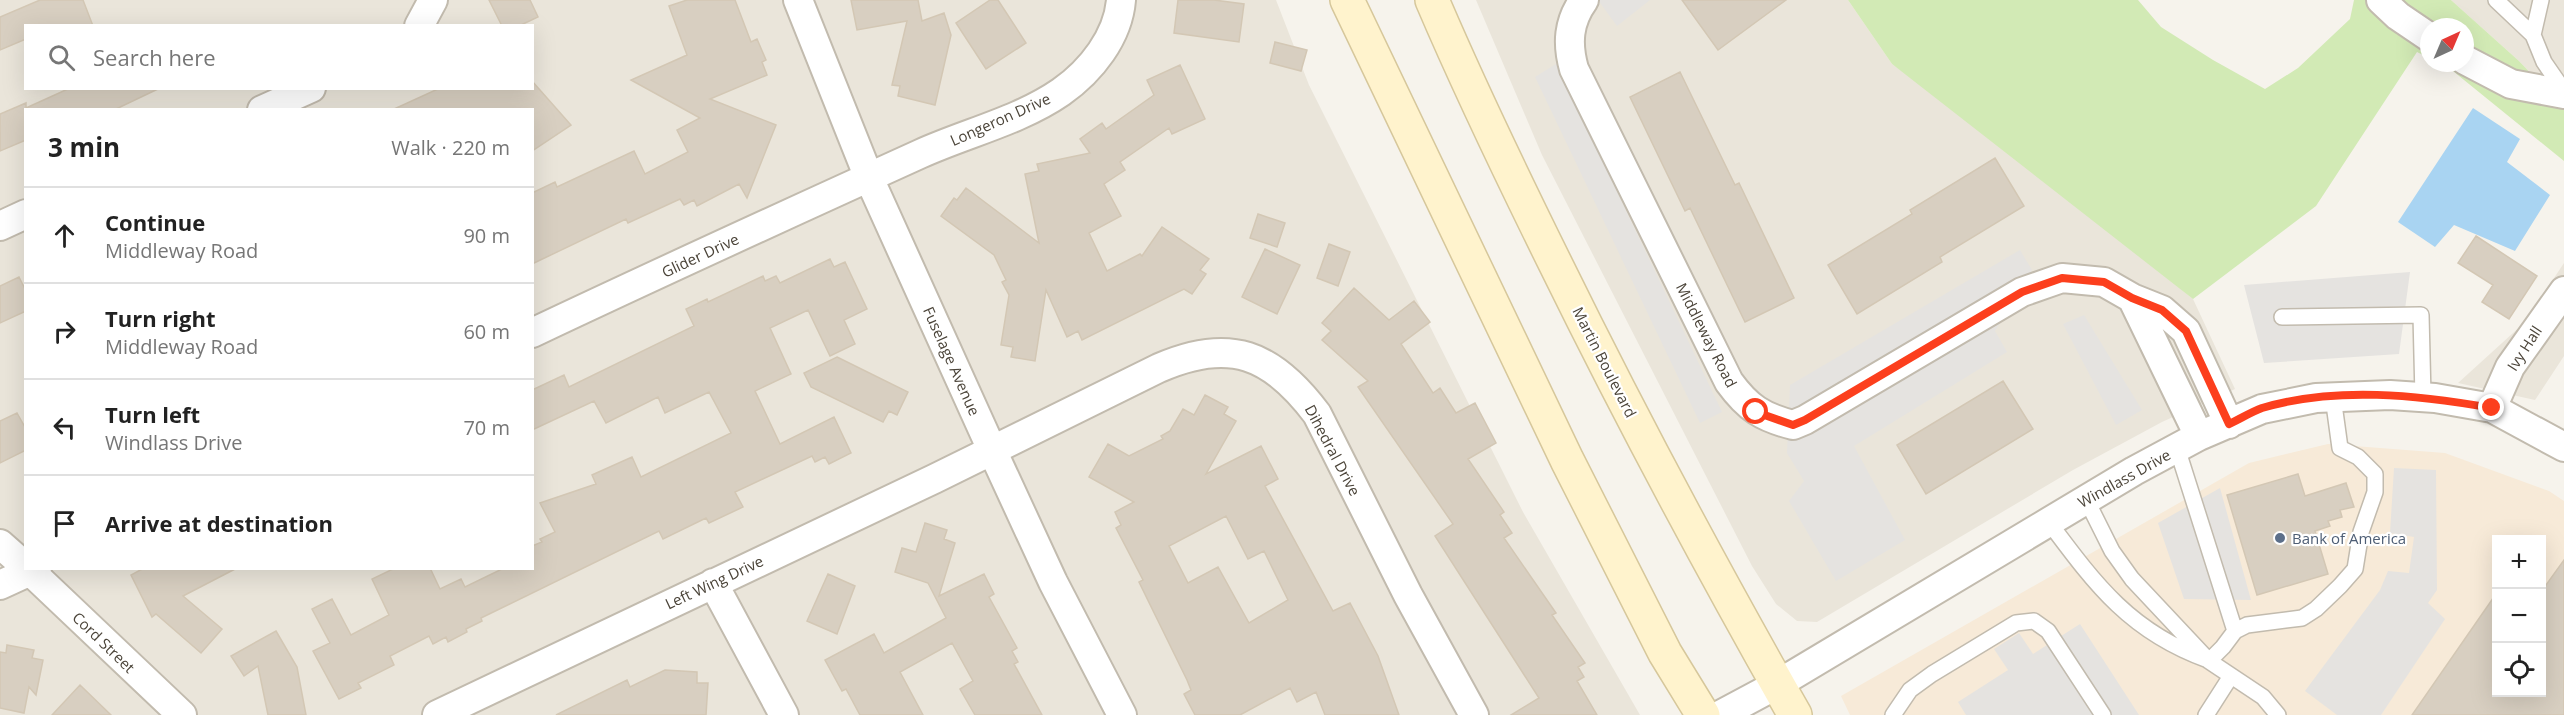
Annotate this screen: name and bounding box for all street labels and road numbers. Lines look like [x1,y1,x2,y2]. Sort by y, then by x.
street label: Longeron Drive [947,88,1053,150]
street label: Glider Drive [658,228,742,282]
street label: Middleway Road [1672,279,1742,391]
street label: Fuselage Avenue [919,303,985,419]
street label: Martin Boulevard [1569,303,1641,421]
street label: Ivy Hall [2502,322,2546,374]
street label: Dihedral Drive [1301,401,1365,499]
street label: Windlass Drive [2074,444,2174,512]
street label: Left Wing Drive [662,551,766,613]
street label: Cord Street [68,607,140,677]

